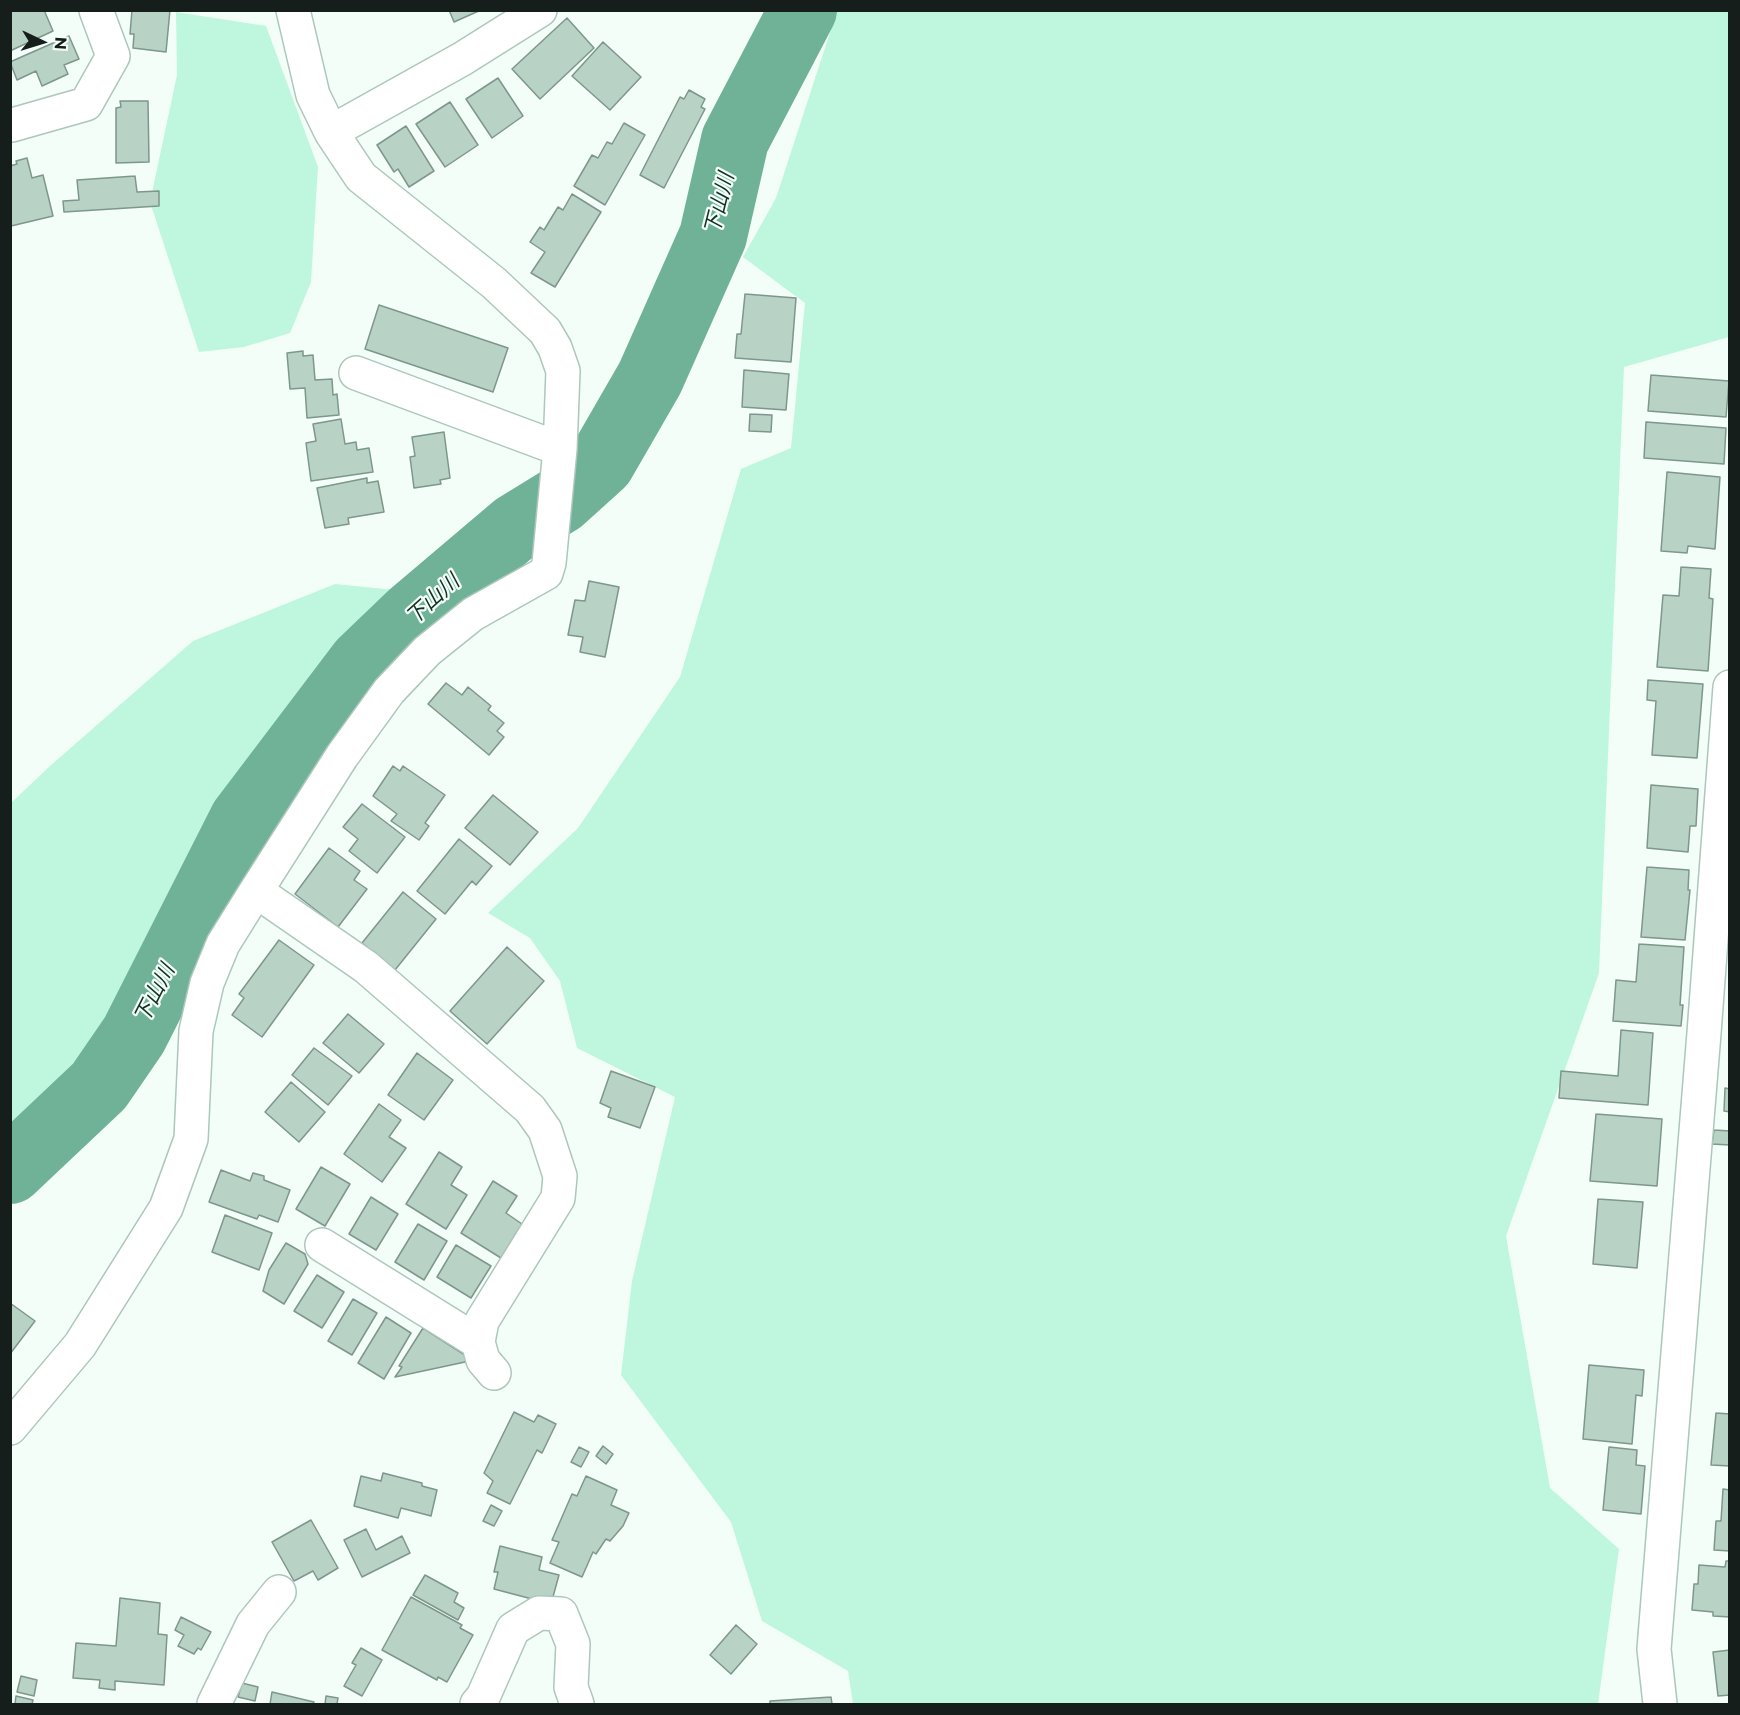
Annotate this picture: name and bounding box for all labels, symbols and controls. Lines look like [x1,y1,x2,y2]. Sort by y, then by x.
north arrow [12,12,72,72]
text: N [51,36,70,50]
water label: 下山川 [700,170,740,238]
water label: 下山川 [401,570,465,630]
water label: 下山川 [129,960,181,1028]

